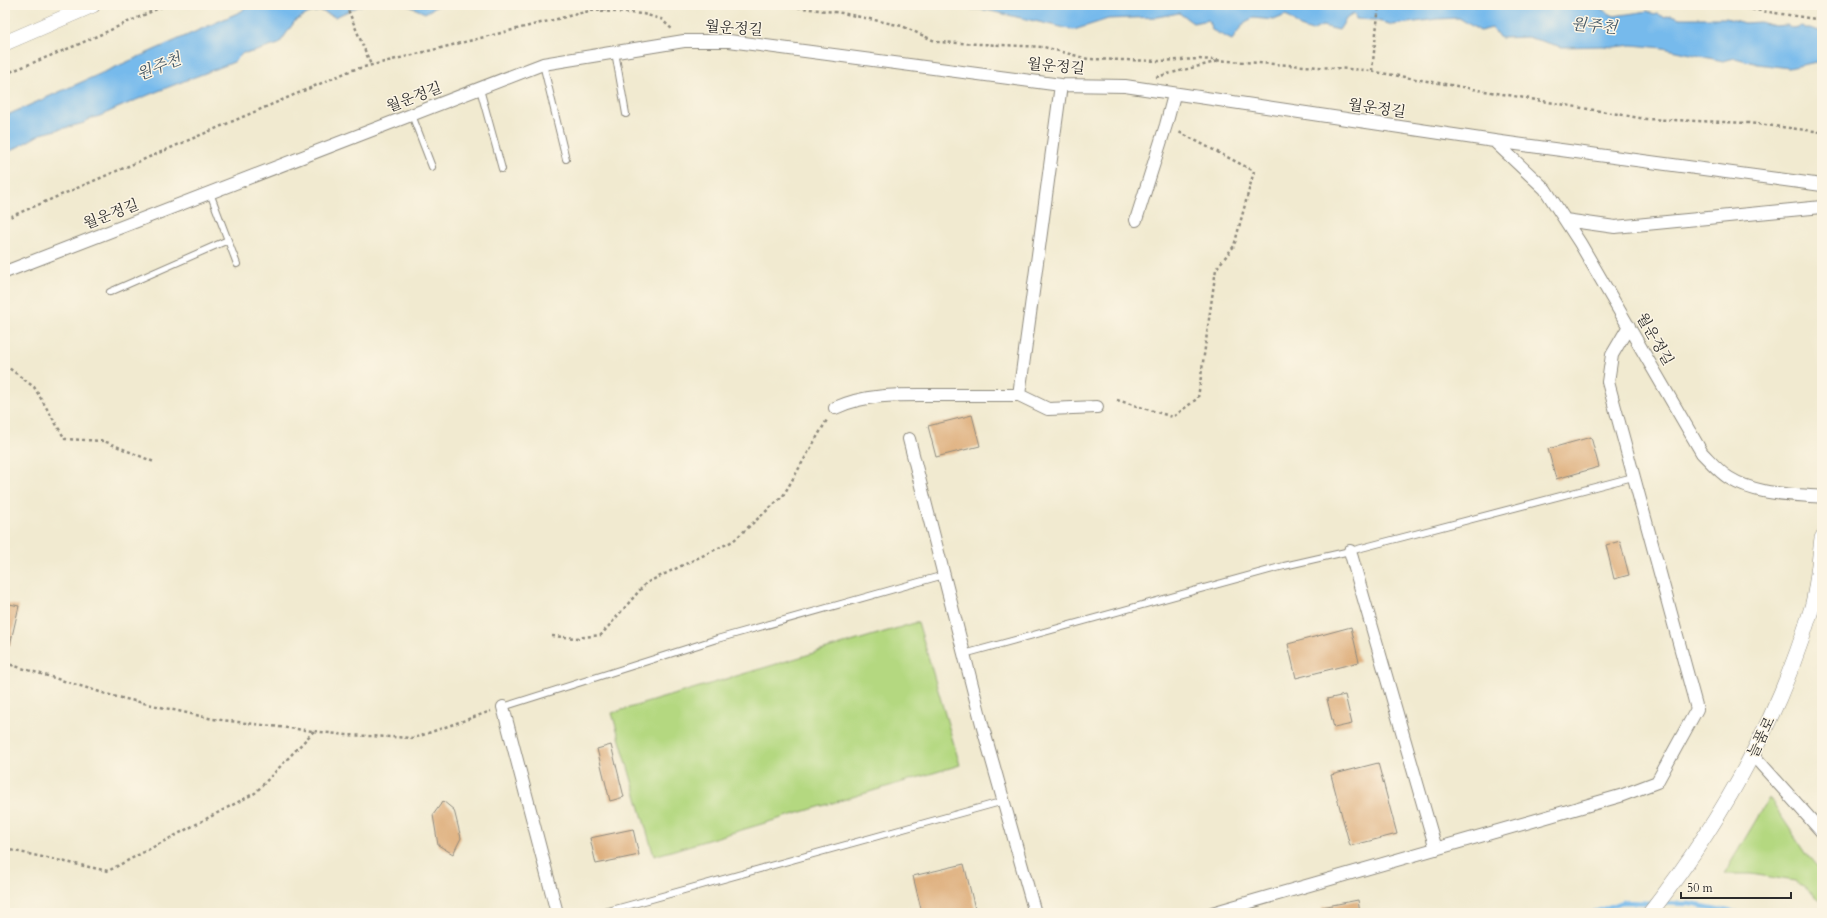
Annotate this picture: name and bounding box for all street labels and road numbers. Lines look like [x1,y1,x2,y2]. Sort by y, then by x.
street label: 월운정길 [704,16,764,40]
street label: 월운정길 [1026,54,1086,78]
street label: 월운정길 [383,77,445,117]
street label: 월운정길 [1347,94,1407,122]
street label: 월운정길 [80,194,142,234]
street label: 월운정길 [1632,309,1678,369]
street label: 늘품로 [1742,713,1780,761]

